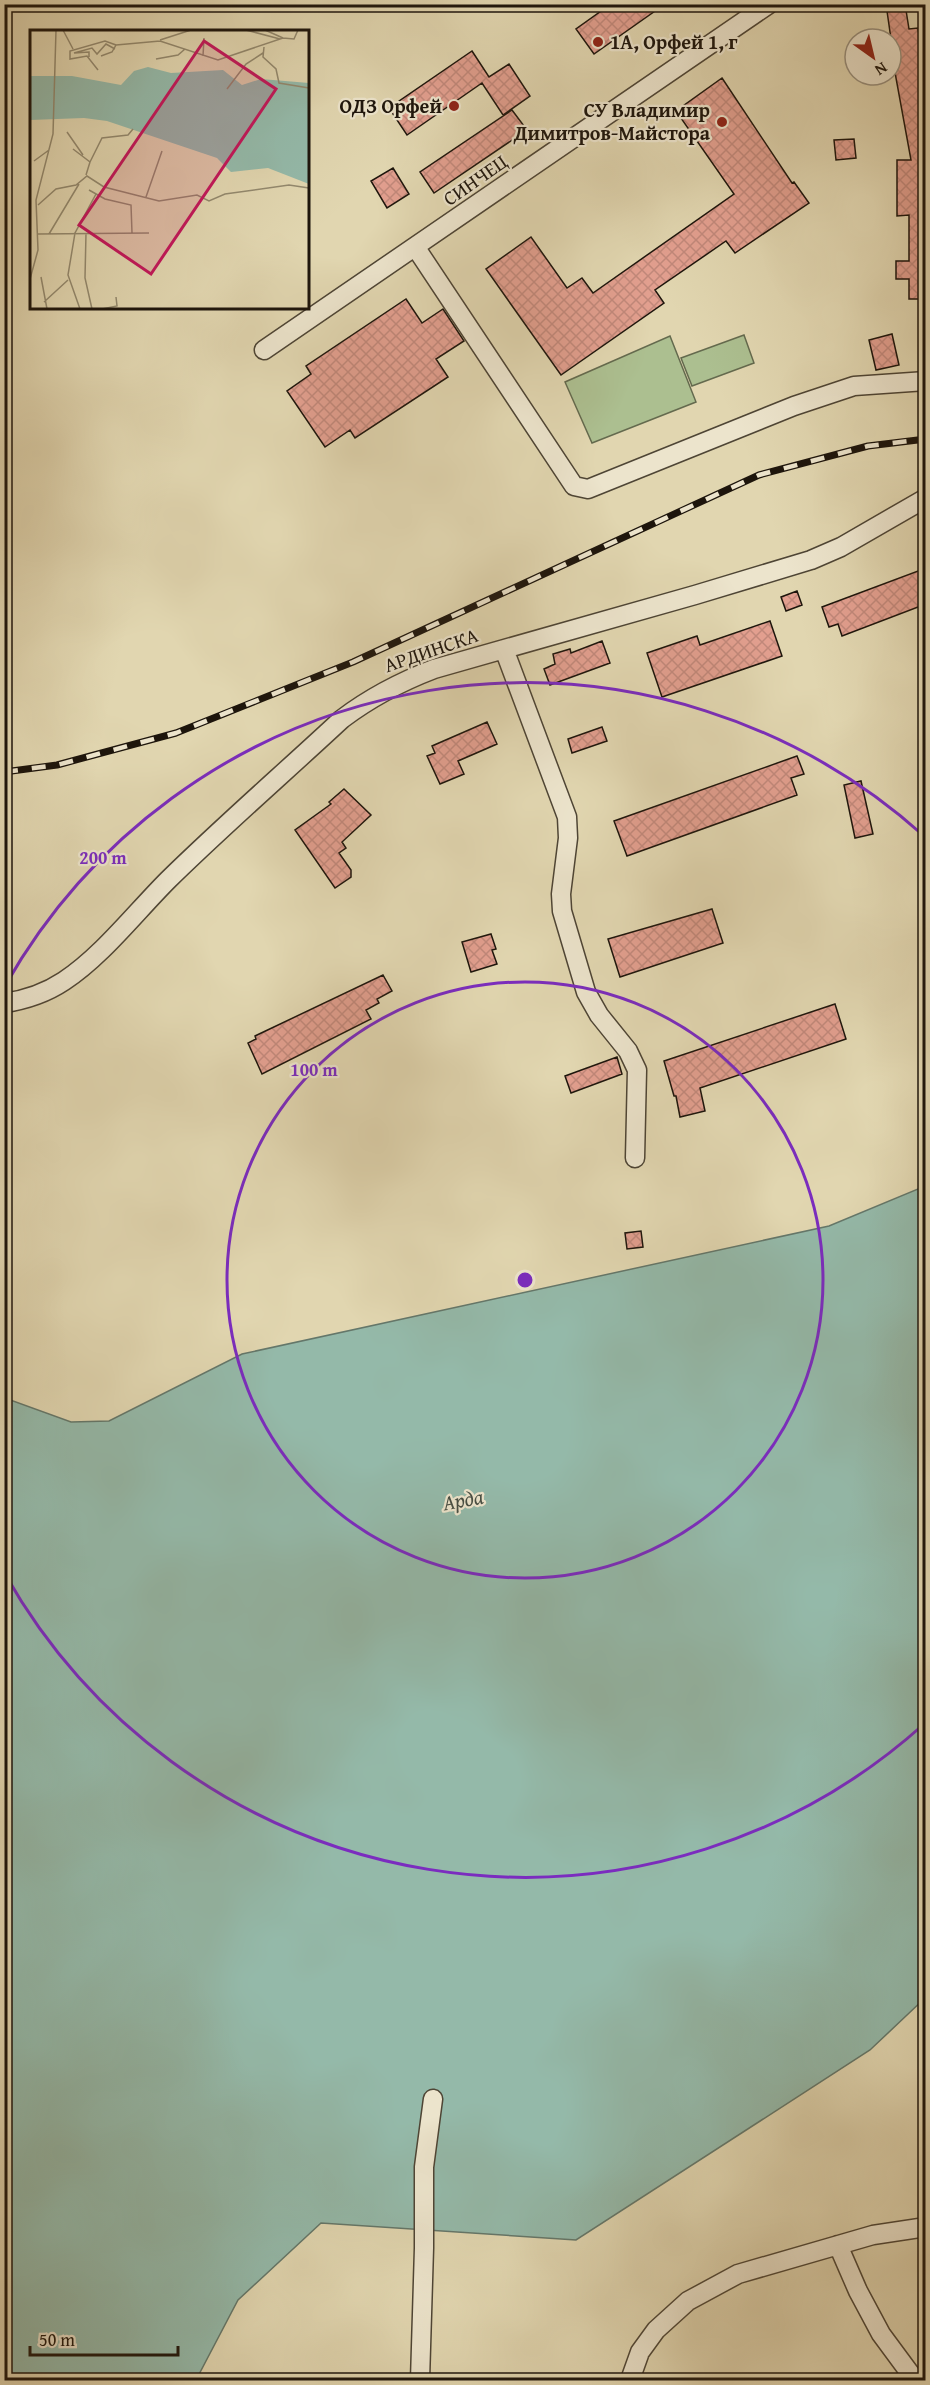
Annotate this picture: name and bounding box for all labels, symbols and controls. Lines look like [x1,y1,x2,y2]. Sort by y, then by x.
place label: 1А, Орфей 1, г [610,27,737,56]
north arrow [843,27,903,87]
inset map [30,30,309,309]
marker: 1А, Орфей 1, г [591,35,605,49]
text: N [870,56,893,83]
place label: ОДЗ Орфей [339,91,442,120]
place label: СУ Владимир Димитров-Майстора [513,95,711,147]
marker: ОДЗ Орфей [447,99,461,113]
marker: СУ Владимир Димитров-Майстора [715,115,729,129]
street label: СИНЧЕЦ [437,147,513,212]
street label: АРДИНСКА [380,620,482,679]
text: 200 m [79,844,127,871]
text: 100 m [290,1056,338,1083]
centre of rings [515,1270,535,1290]
water label: Арда [439,1481,486,1518]
scale bar [30,2319,178,2357]
text: 50 m [39,2326,75,2353]

